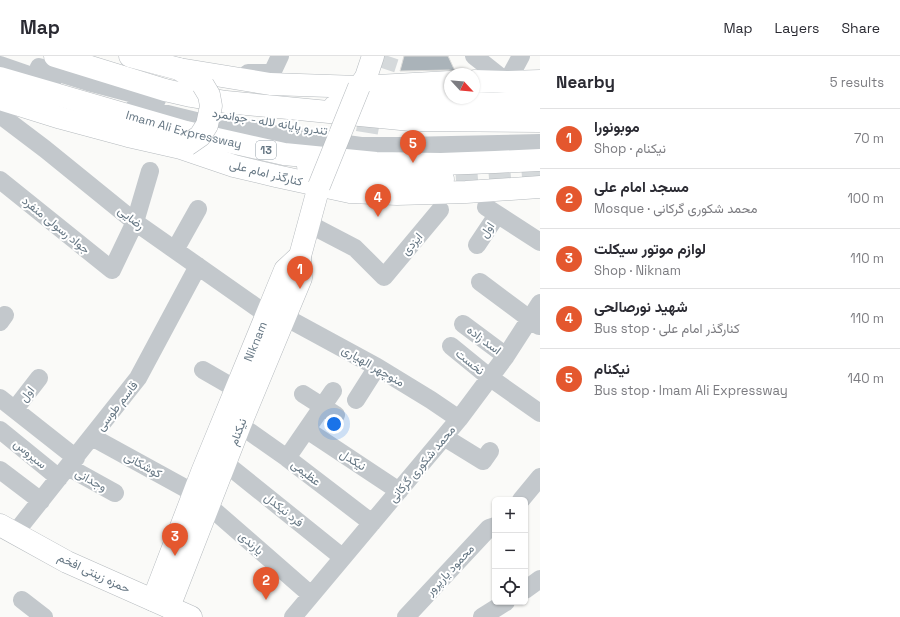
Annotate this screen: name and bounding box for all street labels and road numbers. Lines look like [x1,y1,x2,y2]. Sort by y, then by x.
street label: تندرو پایانه لاله - جوانمرد [211,105,329,139]
street label: Imam Ali Expressway [124,107,243,152]
road number: 13 [256,141,276,159]
street label: کنارگذر امام علی [228,156,304,190]
street label: جواد رسولی منفرد [19,193,93,257]
street label: رضایی [114,203,148,233]
street label: اول [476,219,498,241]
street label: ایزدی [398,229,426,259]
street label: Niknam [240,319,271,364]
street label: اسد زاده [464,322,504,358]
street label: منوچهر الهیاری [339,342,407,390]
street label: نخست [452,345,488,379]
street label: قاسم طوسی [92,378,142,434]
street label: اول [16,383,38,405]
street label: نیکنام [225,416,251,448]
street label: محمد شکوری گرکانی [385,422,459,506]
street label: سیروس [10,436,50,472]
street label: نیکدل [337,446,369,474]
street label: کوشکانی [121,448,165,482]
street label: عظیمی [288,456,324,490]
street label: وجدانی [72,465,110,495]
street label: فرد نیکدل [261,489,307,531]
street label: یارندی [235,528,267,559]
street label: محمود یارپرور [421,541,478,600]
street label: حمزه زینتی افخم [55,549,133,597]

